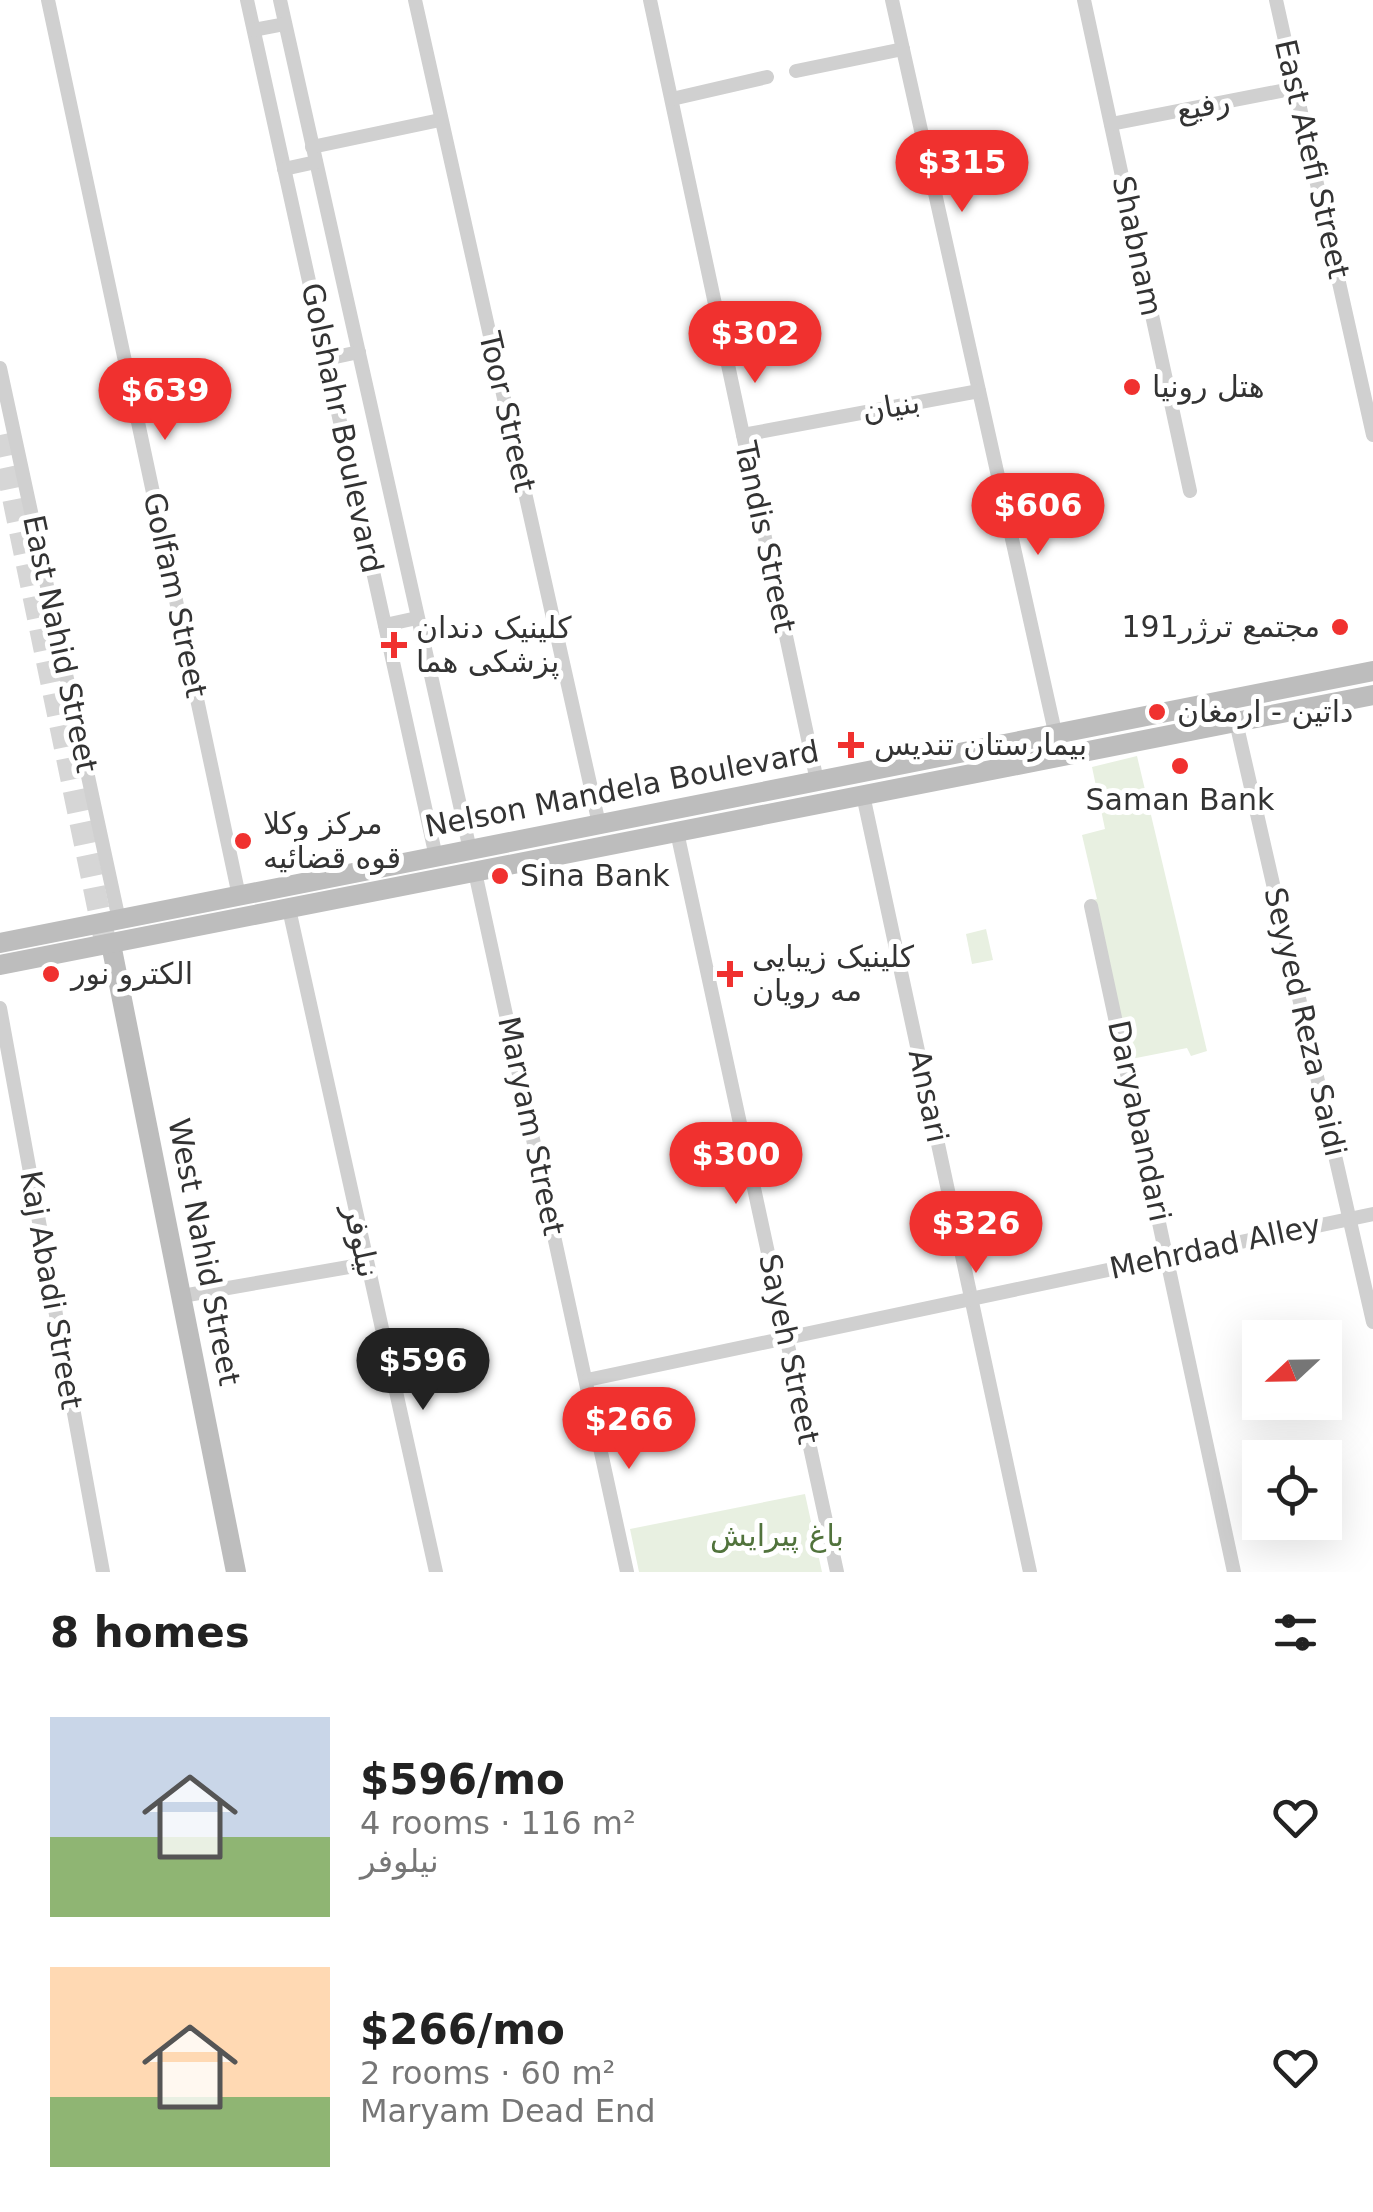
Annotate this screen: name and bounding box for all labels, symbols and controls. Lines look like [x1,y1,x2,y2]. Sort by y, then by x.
street label: East Atefi Street [1268,36,1357,282]
street label: رفیع [1173,83,1233,129]
pin: $315 [903,130,1021,215]
text: $315 [917,143,1007,181]
street label: Shabnam [1106,173,1169,319]
street label: Golshahr Boulevard [295,280,390,576]
pin: $302 [696,301,814,386]
text: $302 [710,314,800,352]
street label: Toor Street [472,328,543,495]
pin: $639 [106,358,224,443]
place label: هتل رونیا [1152,369,1265,405]
text: $639 [120,371,210,409]
marker: هتل رونیا [1121,376,1143,398]
street label: بنیان [859,384,922,429]
street label: Tandis Street [728,437,803,636]
pin: $606 [979,473,1097,558]
text: $606 [993,486,1083,524]
street label: Golfam Street [137,489,214,701]
street label: East Nahid Street [16,512,105,776]
place label: مجتمع ترژر191 [1122,609,1320,645]
place label: کلینیک دندان پزشکی هما [416,610,572,680]
marker: مجتمع ترژر191 [1329,616,1351,638]
marker: کلینیک دندان پزشکی هما [381,632,407,658]
place label: داتین - ارمغان [1177,694,1353,729]
marker: داتین - ارمغان [1146,701,1168,723]
place label: بیمارستان تندیس [874,727,1087,762]
marker: بیمارستان تندیس [838,732,864,758]
street label: Nelson Mandela Boulevard [422,733,822,844]
marker: Saman Bank [1169,755,1191,777]
place label: Saman Bank [1086,782,1275,817]
place label: مرکز وکلا قوه قضائیه [263,806,401,875]
marker: مرکز وکلا قوه قضائیه [232,830,254,852]
place label: Sina Bank [520,858,670,893]
marker: Sina Bank [489,865,511,887]
street label: Seyyed Reza Saidi [1258,884,1353,1160]
place label: کلینیک زیبایی مه رویان [752,939,915,1009]
place label: الكترو نور [69,956,193,992]
marker: کلینیک زیبایی مه رویان [717,961,743,987]
marker: الكترو نور [40,963,62,985]
street label: Maryam Street [491,1013,572,1239]
street label: Daryabandari [1101,1017,1178,1225]
street label: Ansari [902,1046,955,1146]
street label: West Nahid Street [161,1115,248,1389]
pin: $300 [677,1122,795,1207]
text: $300 [691,1135,781,1173]
street label: Kaj Abadi Street [13,1168,90,1412]
pin: $326 [917,1191,1035,1276]
street label: نیلوفر [336,1199,386,1281]
text: $326 [931,1204,1021,1242]
street label: Mehrdad Alley [1106,1207,1323,1286]
street label: Sayeh Street [752,1251,827,1447]
north arrow [1242,1320,1342,1420]
map controls [1242,1320,1342,1540]
pin: $596 [364,1328,482,1413]
text: $596 [378,1341,468,1379]
pin: $266 [570,1387,688,1472]
text: $266 [584,1400,674,1438]
button: locate [1242,1440,1342,1540]
park label: باغ پیرایش [710,1518,844,1554]
icon: filters [1268,1605,1323,1660]
text: 8 homes [50,1608,250,1657]
text: $596/mo [360,1755,565,1804]
icon: home [130,1757,250,1877]
icon: heart [1268,1790,1323,1845]
text: 4 rooms · 116 m² [360,1804,636,1842]
text: نیلوفر [360,1842,439,1880]
text: $266/mo [360,2005,565,2054]
icon: home [130,2007,250,2127]
icon: heart [1268,2040,1323,2095]
text: 2 rooms · 60 m² [360,2054,615,2092]
text: Maryam Dead End [360,2092,656,2130]

